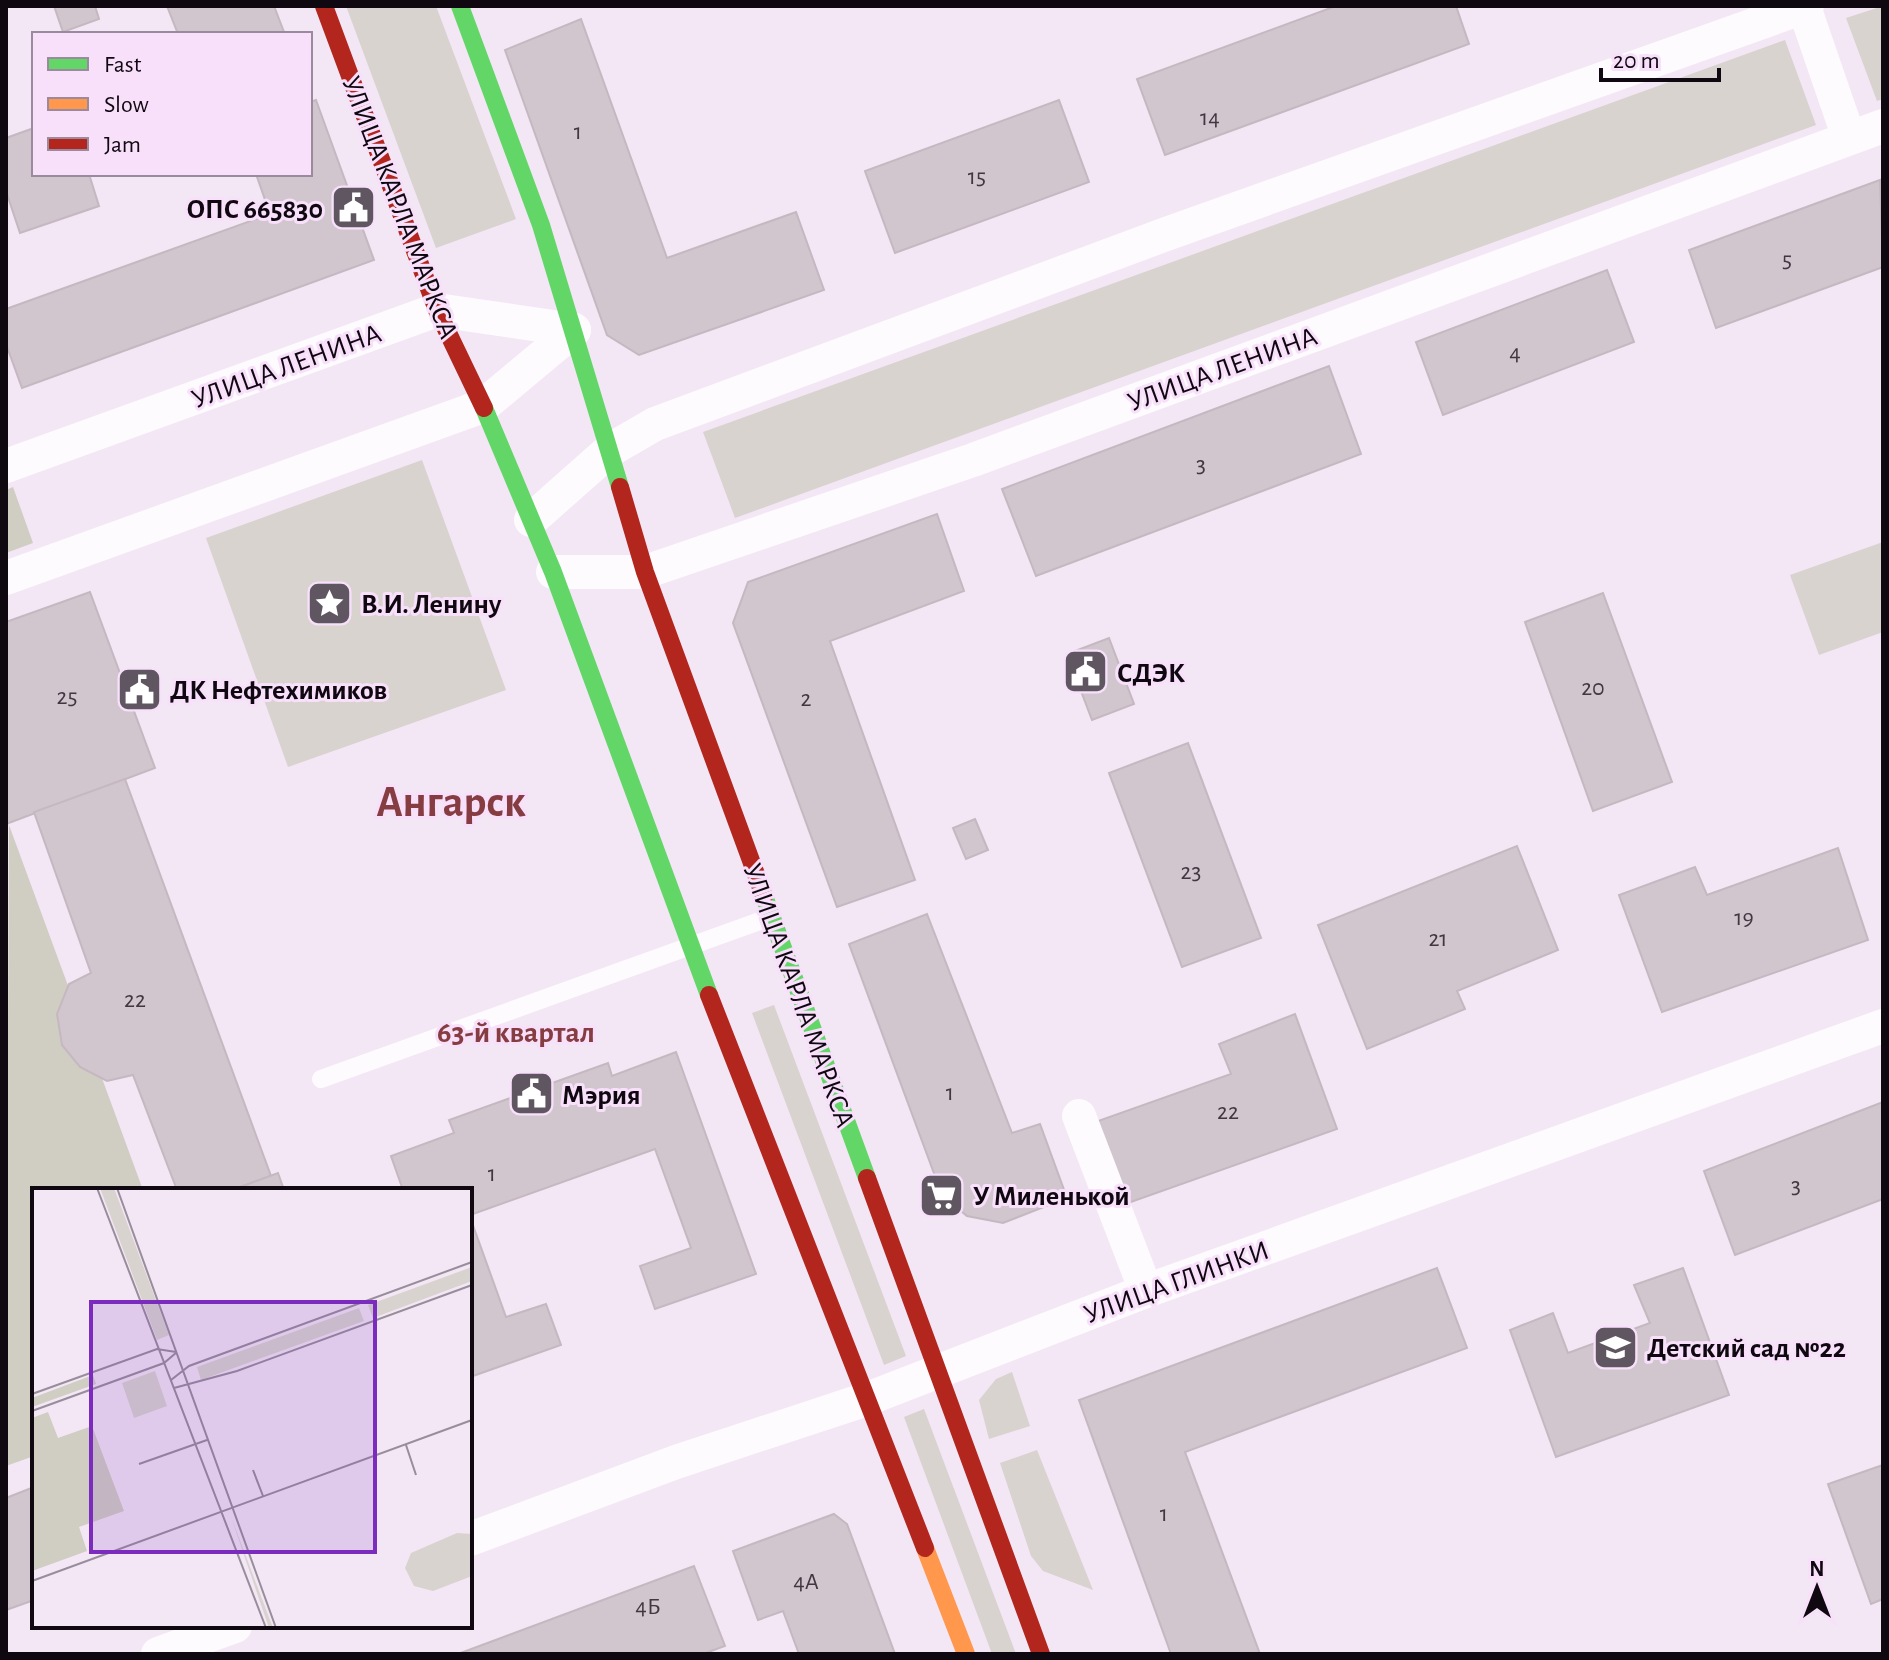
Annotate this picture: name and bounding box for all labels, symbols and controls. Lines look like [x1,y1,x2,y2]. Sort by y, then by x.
legend [32,32,312,176]
scale bar [1601,32,1719,82]
text: 20 m [1613,49,1660,73]
text: Fast [104,53,142,77]
street label: УЛИЦА КАРЛА МАРКСА [336,73,462,343]
text: Slow [104,93,149,117]
house number: 14 [1200,106,1220,130]
house number: 1 [574,120,582,144]
text: Jam [104,133,141,157]
house number: 15 [968,165,986,189]
public building icon: ОПС 665830 [330,184,378,232]
place label: ОПС 665830 [186,196,323,224]
house number: 5 [1782,248,1792,272]
street label: УЛИЦА ЛЕНИНА [188,320,385,414]
street label: УЛИЦА ЛЕНИНА [1124,323,1321,417]
house number: 4 [1509,341,1521,365]
house number: 3 [1196,453,1206,477]
place icon: В.И. Ленину [306,579,354,627]
place label: В.И. Ленину [361,591,502,619]
public building icon: СДЭК [1062,648,1110,696]
place label: СДЭК [1117,660,1185,688]
public building icon: ДК Нефтехимиков [115,665,163,713]
house number: 20 [1581,676,1605,700]
place label: ДК Нефтехимиков [170,677,387,705]
house number: 25 [57,685,77,709]
house number: 2 [801,687,812,711]
district label: Ангарск [376,781,526,825]
street label: УЛИЦА КАРЛА МАРКСА [737,860,859,1131]
house number: 23 [1181,860,1201,884]
house number: 19 [1734,906,1754,930]
house number: 21 [1428,927,1448,951]
house number: 22 [124,988,146,1012]
district label: 63-й квартал [437,1018,595,1048]
public building icon: Мэрия [507,1070,555,1118]
house number: 1 [946,1081,954,1105]
place label: Мэрия [562,1082,641,1110]
house number: 22 [1217,1100,1239,1124]
house number: 1 [488,1162,496,1186]
supermarket icon: У Миленькой [918,1171,966,1219]
house number: 3 [1791,1174,1801,1198]
place label: У Миленькой [973,1183,1130,1211]
inset map [32,1188,472,1628]
street label: УЛИЦА ГЛИНКИ [1080,1236,1273,1329]
school or university icon: Детский сад №22 [1592,1323,1640,1371]
place label: Детский сад №22 [1647,1335,1846,1363]
house number: 1 [1160,1502,1168,1526]
north arrow [1777,1548,1857,1628]
text: N [1809,1558,1825,1580]
house number: 4А [793,1570,819,1594]
house number: 4Б [635,1595,661,1619]

